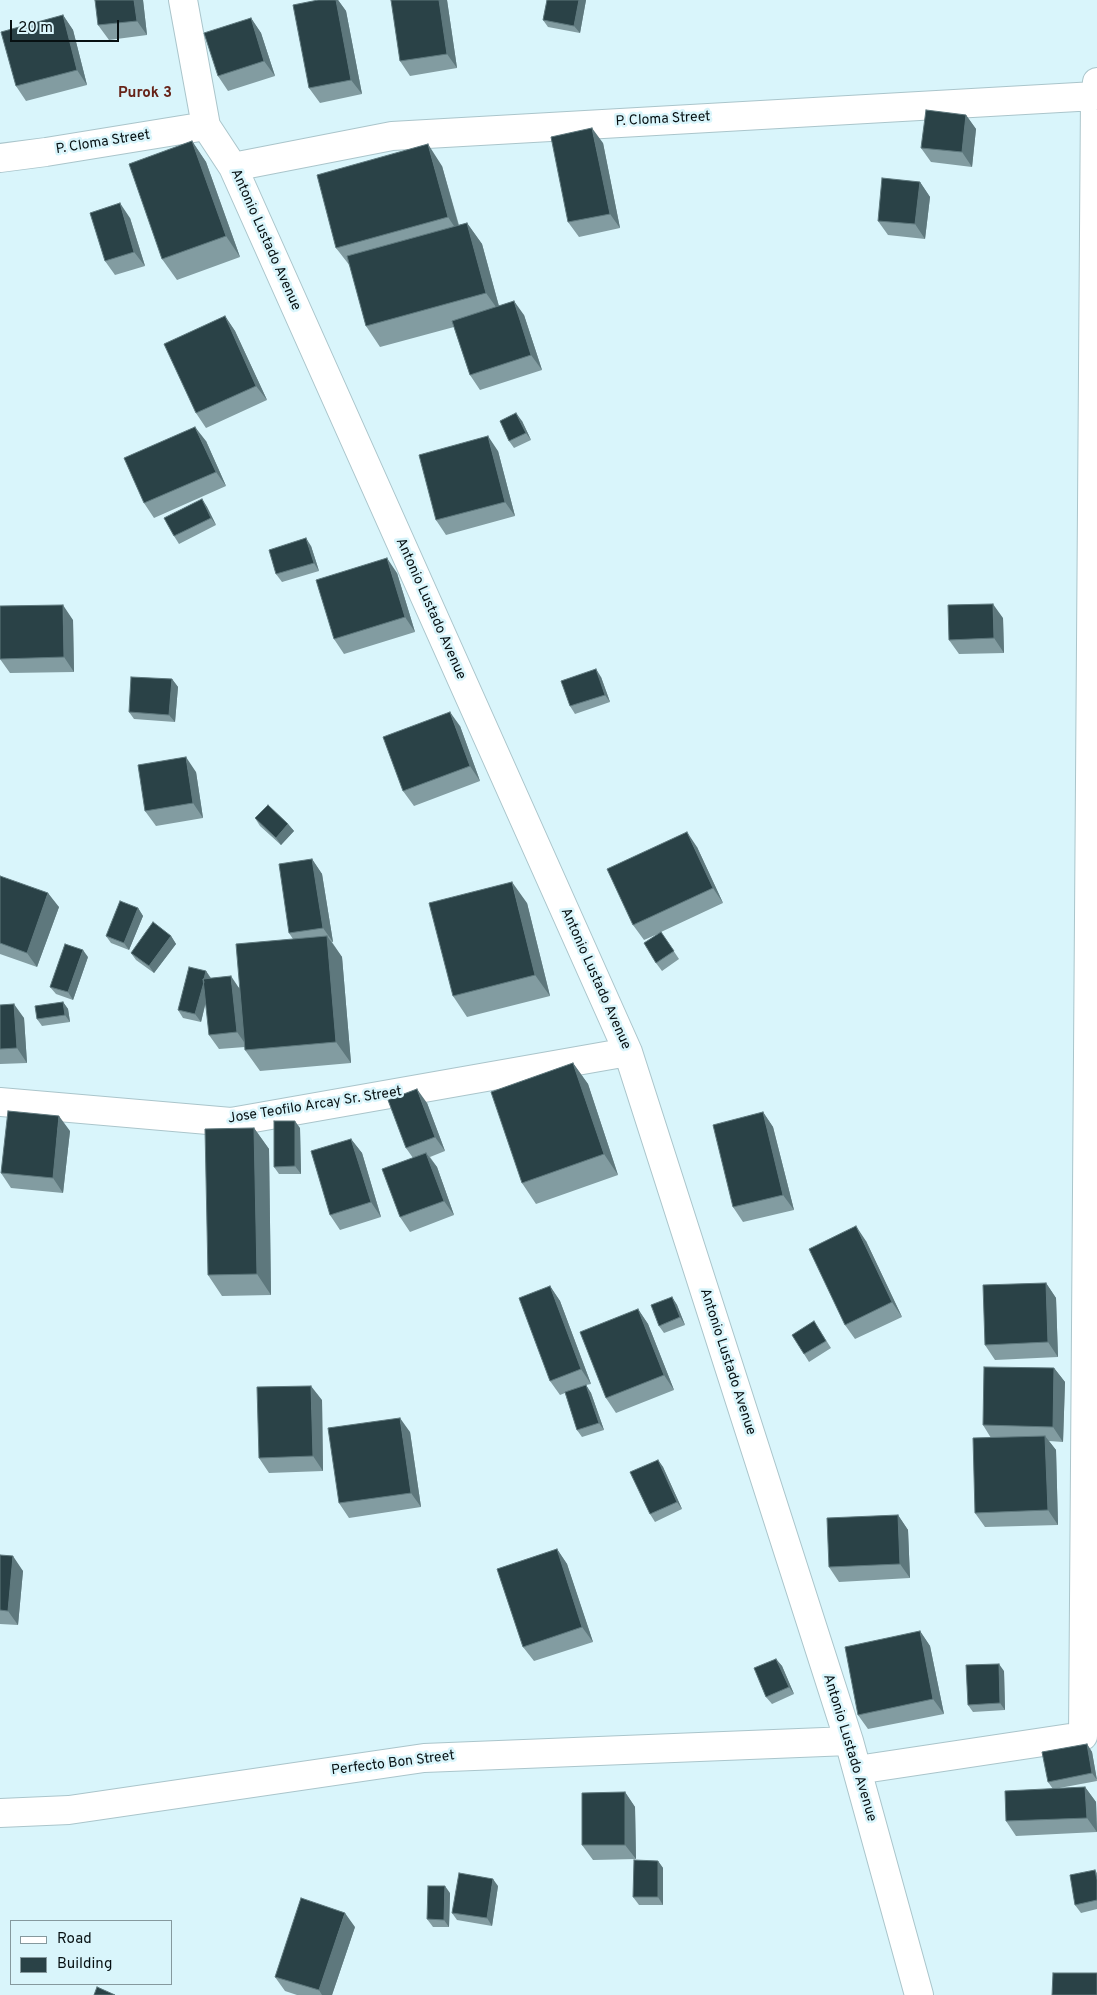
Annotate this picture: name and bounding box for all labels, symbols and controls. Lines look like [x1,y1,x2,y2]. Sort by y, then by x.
scale bar [12,10,121,42]
text: 20 m [18,19,53,38]
district label: Purok 3 [118,85,172,103]
street label: P. Cloma Street [615,109,711,131]
street label: P. Cloma Street [55,127,151,159]
street label: Antonio Lustado Avenue [226,167,304,313]
street label: Antonio Lustado Avenue [391,536,469,682]
street label: Antonio Lustado Avenue [556,906,634,1052]
street label: Jose Teofilo Arcay Sr. Street [227,1084,403,1128]
street label: Antonio Lustado Avenue [695,1287,759,1437]
street label: Antonio Lustado Avenue [819,1672,879,1824]
street label: Perfecto Bon Street [330,1748,456,1780]
legend [10,1920,172,1985]
text: Road [57,1930,92,1949]
text: Building [57,1955,112,1974]

